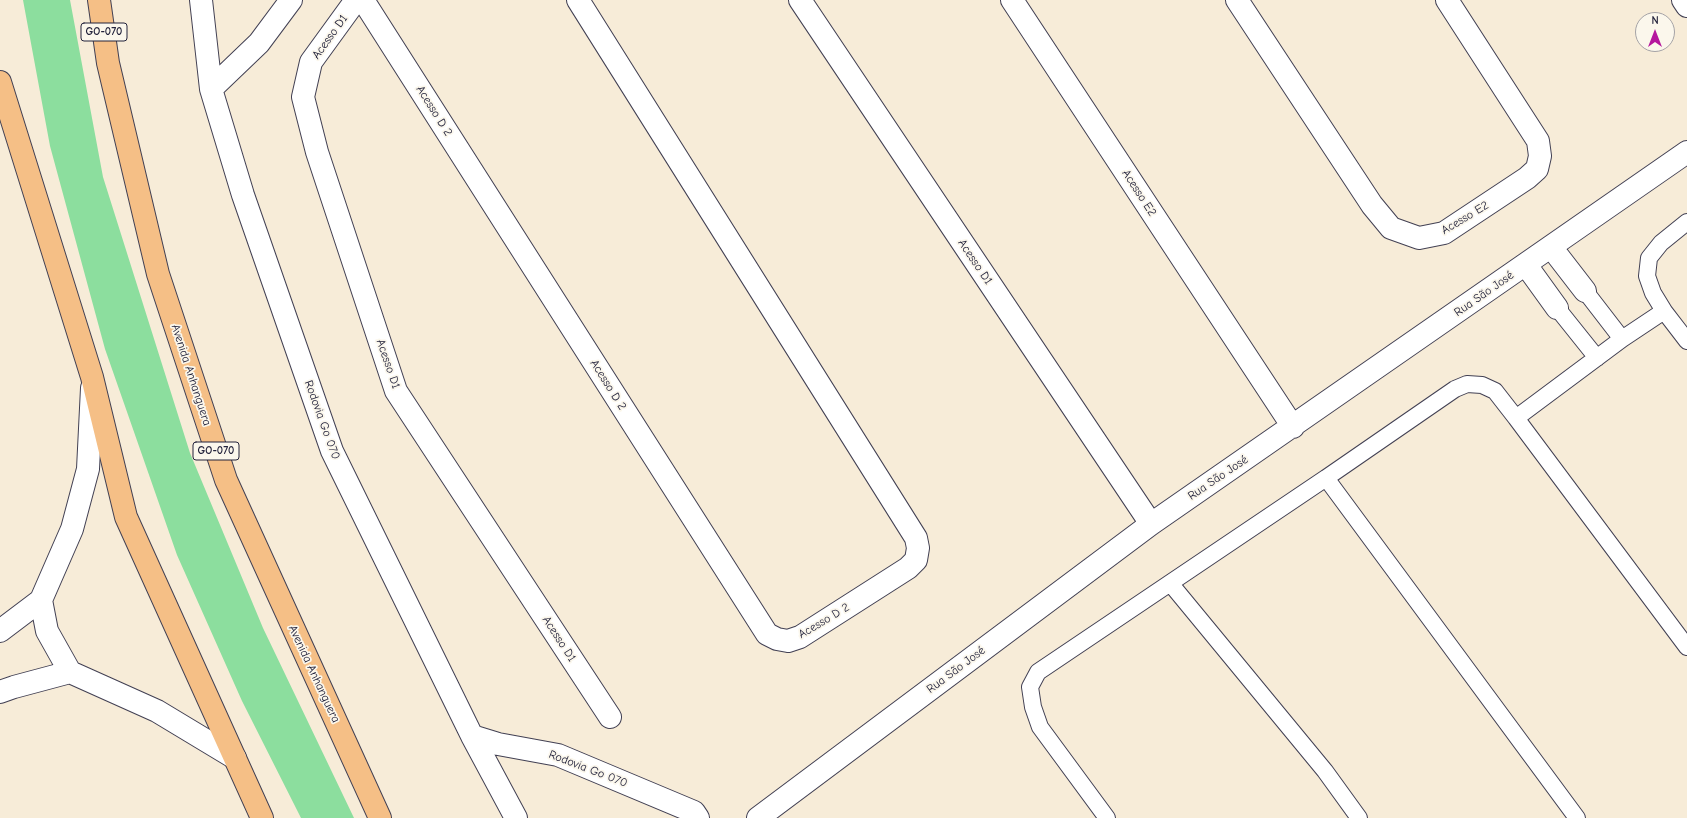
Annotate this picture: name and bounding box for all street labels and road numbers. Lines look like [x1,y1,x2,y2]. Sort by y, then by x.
street label: Acesso D1 [309,12,351,62]
road number: GO-070 [81,23,127,41]
street label: Acesso D 2 [413,83,455,139]
street label: Acesso E2 [1119,167,1159,219]
street label: Acesso E2 [1439,198,1491,238]
street label: Acesso D1 [955,237,995,287]
street label: Rua São José [1451,268,1517,320]
street label: Avenida Anhanguera [168,322,214,428]
street label: Acesso D1 [373,337,403,391]
street label: Acesso D 2 [587,357,629,413]
street label: Rodovia Go 070 [301,378,343,462]
road number: GO-070 [193,442,239,460]
street label: Rua São José [1185,453,1251,503]
street label: Acesso D 2 [796,600,852,642]
street label: Acesso D1 [539,614,579,664]
street label: Avenida Anhanguera [285,623,343,725]
street label: Rua São José [924,643,988,697]
street label: Rodovia Go 070 [547,747,629,791]

